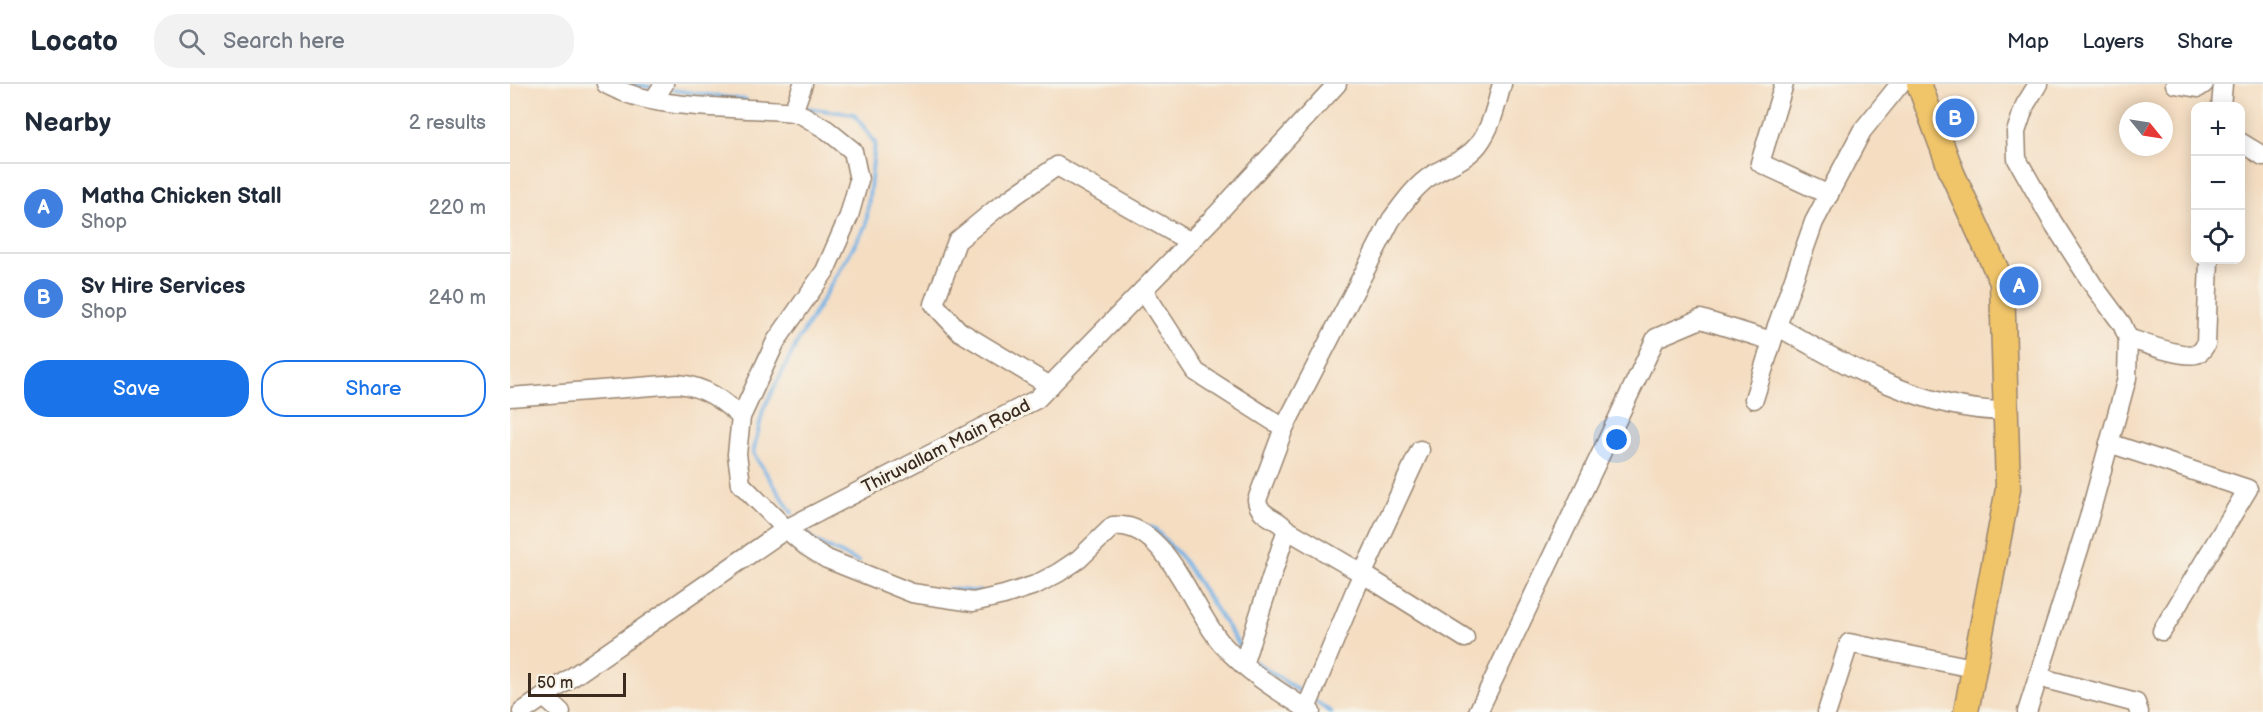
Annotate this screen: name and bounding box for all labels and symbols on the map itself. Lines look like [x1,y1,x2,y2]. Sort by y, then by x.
pin: B [1936,96,1974,141]
north arrow [2119,102,2173,156]
pin: A [2000,264,2038,308]
street label: Thiruvallam Main Road [859,395,1034,498]
your location [1602,425,1631,454]
scale bar [528,670,626,698]

